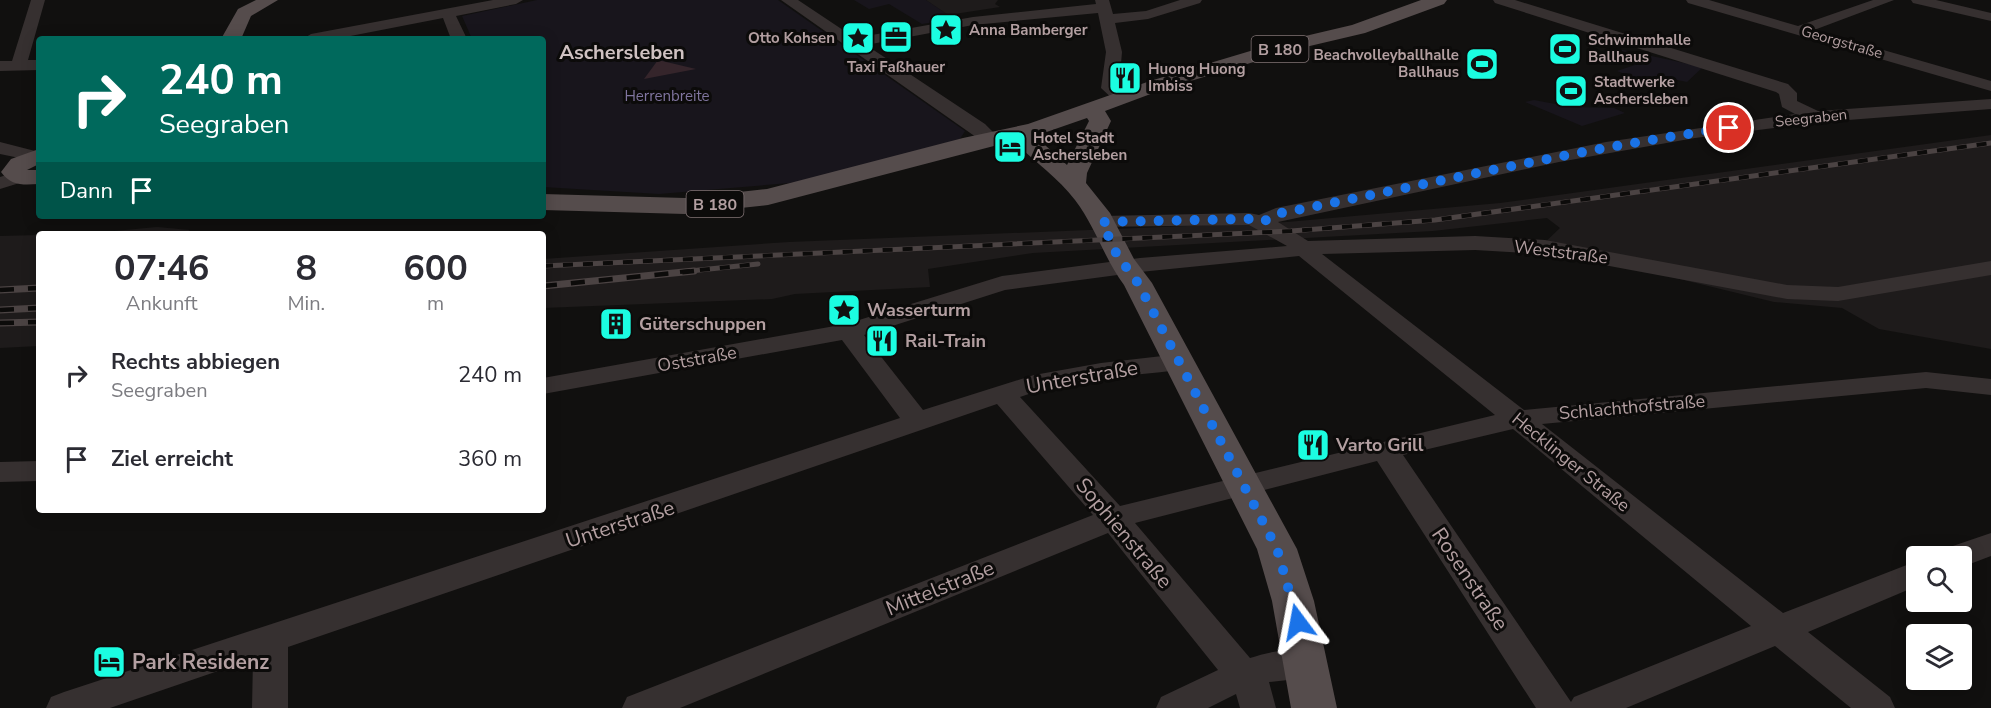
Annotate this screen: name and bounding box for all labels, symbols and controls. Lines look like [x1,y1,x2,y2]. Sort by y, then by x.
place icon: Anna Bamberger [928,12,964,48]
office icon: Taxi Faßhauer [878,19,914,55]
place icon: Otto Kohsen [840,20,876,56]
place label: Anna Bamberger [969,20,1088,40]
street label: Georgstraße [1799,21,1885,63]
place label: Otto Kohsen [748,28,835,48]
place label: Schwimmhalle Ballhaus [1588,30,1691,67]
sports icon: Schwimmhalle Ballhaus [1547,31,1583,67]
road number: B 180 [1252,36,1308,62]
district label: Aschersleben [559,39,685,66]
place label: Beachvolleyballhalle Ballhaus [1313,45,1459,82]
sports icon: Beachvolleyballhalle Ballhaus [1464,46,1500,82]
text: 240 m [159,52,283,109]
place label: Taxi Faßhauer [847,57,945,77]
place label: Huong Huong Imbiss [1148,59,1246,96]
icon: right [60,60,138,138]
restaurant icon: Huong Huong Imbiss [1107,60,1143,96]
place label: Stadtwerke Aschersleben [1594,72,1688,109]
sports icon: Stadtwerke Aschersleben [1553,73,1589,109]
park label: Herrenbreite [624,86,710,106]
pin [1703,102,1754,153]
street label: Seegraben [1774,104,1848,132]
text: Seegraben [159,106,289,143]
icon: arrive [1712,111,1745,144]
place label: Hotel Stadt Aschersleben [1033,128,1127,165]
hotel icon: Hotel Stadt Aschersleben [992,129,1028,165]
icon: arrive [125,174,158,207]
text: Dann [60,176,113,206]
road number: B 180 [686,191,744,217]
street label: Weststraße [1513,234,1609,270]
text: 07:46 [114,244,209,293]
text: 8 [295,244,317,293]
text: 600 [403,244,468,293]
text: Ankunft [126,290,198,317]
text: Min. [287,290,325,317]
text: m [427,290,444,317]
place icon: Wasserturm [826,292,862,328]
place label: Wasserturm [867,298,971,322]
building icon: Güterschuppen [598,306,634,342]
place label: Güterschuppen [639,312,766,336]
restaurant icon: Rail-Train [864,323,900,359]
place label: Rail-Train [905,329,986,353]
street label: Oststraße [655,340,739,378]
text: Rechts abbiegen [111,347,280,377]
street label: Unterstraße [1024,353,1140,401]
icon: right [60,359,93,392]
text: 240 m [458,360,522,390]
text: Seegraben [111,377,208,404]
street label: Schlachthofstraße [1558,389,1706,425]
street label: Hecklinger Straße [1507,407,1635,517]
restaurant icon: Varto Grill [1295,427,1331,463]
place label: Varto Grill [1335,433,1424,457]
icon: arrive [60,443,93,476]
text: Ziel erreicht [111,444,233,474]
text: 360 m [458,444,522,474]
street label: Sophienstraße [1069,472,1179,594]
street label: Unterstraße [562,493,678,555]
street label: Rosenstraße [1425,522,1515,636]
map controls [1906,546,1972,690]
button: search [1906,546,1972,612]
street label: Mittelstraße [882,554,998,622]
position arrow [1266,590,1330,654]
button: layers [1906,624,1972,690]
hotel icon: Park Residenz [91,644,127,680]
place label: Park Residenz [132,648,269,676]

